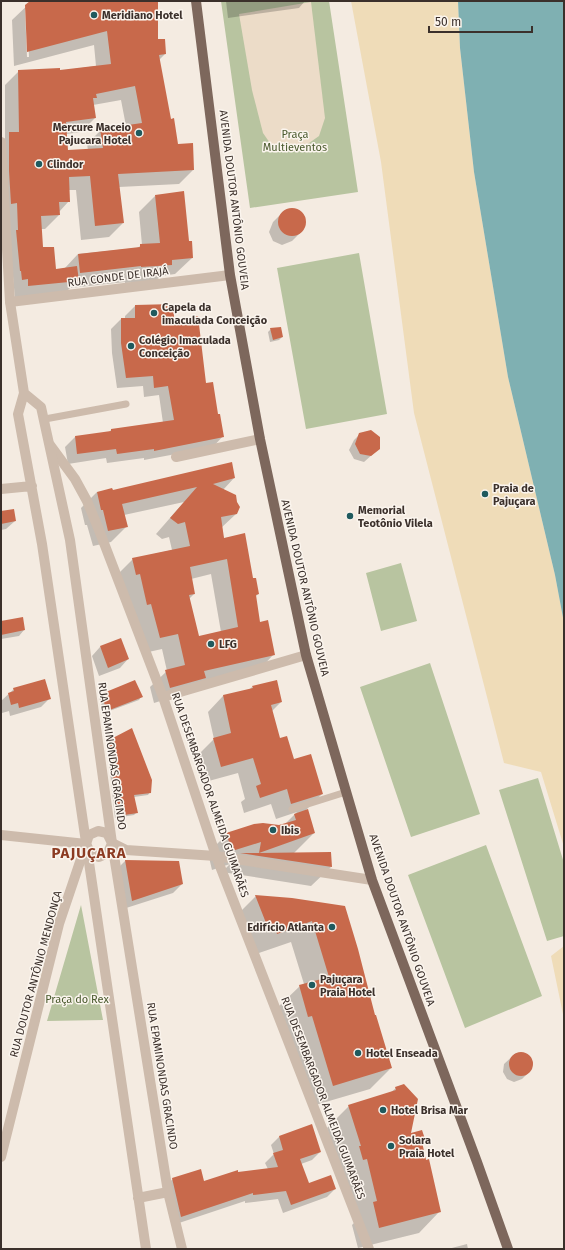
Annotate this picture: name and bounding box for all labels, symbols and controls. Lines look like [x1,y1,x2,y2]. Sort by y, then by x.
scale bar [429,8,532,34]
place label: Meridiano Hotel [102,9,183,22]
marker: Meridiano Hotel [89,10,99,20]
text: 50 m [435,15,461,29]
street label: AVENIDA DOUTOR ANTÔNIO GOUVEIA [217,109,253,291]
place label: Mercure Maceio Pajucara Hotel [53,121,132,147]
marker: Mercure Maceio Pajucara Hotel [134,128,144,138]
park label: Praça Multieventos [263,128,327,154]
place label: Clindor [47,158,84,171]
marker: Clindor [34,159,44,169]
street label: RUA CONDE DE IRAJÁ [67,263,170,290]
place label: Capela da imaculada Conceição [162,301,268,327]
marker: Capela da imaculada Conceição [149,308,159,318]
place label: Colégio Imaculada Conceição [139,334,231,360]
marker: Colégio Imaculada Conceição [126,341,136,351]
place label: Praia de Pajuçara [493,482,536,508]
marker: Praia de Pajuçara [480,489,490,499]
street label: AVENIDA DOUTOR ANTÔNIO GOUVEIA [278,498,333,678]
place label: Memorial Teotônio Vilela [358,504,433,530]
marker: Memorial Teotônio Vilela [345,511,355,521]
place label: LFG [219,638,237,651]
marker: LFG [206,639,216,649]
street label: RUA EPAMINONDAS GRACINDO [95,681,129,831]
street label: RUA DESEMBARGADOR ALMEIDA GUIMARÃES [169,691,251,899]
place label: Ibis [281,824,300,837]
marker: Ibis [268,825,278,835]
street label: AVENIDA DOUTOR ANTÔNIO GOUVEIA [366,832,439,1008]
district label: PAJUÇARA [51,844,127,863]
street label: RUA DOUTOR ANTÔNIO MENDONÇA [6,888,65,1059]
place label: Edifício Atlanta [247,921,324,934]
marker: Edifício Atlanta [327,922,337,932]
place label: Pajuçara Praia Hotel [320,973,376,999]
marker: Pajuçara Praia Hotel [307,980,317,990]
park label: Praça do Rex [45,993,110,1006]
street label: RUA DESEMBARGADOR ALMEIDA GUIMARÃES [278,995,368,1201]
street label: RUA EPAMINONDAS GRACINDO [144,1001,180,1151]
place label: Hotel Enseada [366,1047,438,1060]
marker: Hotel Enseada [353,1048,363,1058]
place label: Hotel Brisa Mar [391,1104,469,1117]
marker: Hotel Brisa Mar [378,1105,388,1115]
place label: Solara Praia Hotel [399,1134,455,1160]
marker: Solara Praia Hotel [386,1141,396,1151]

